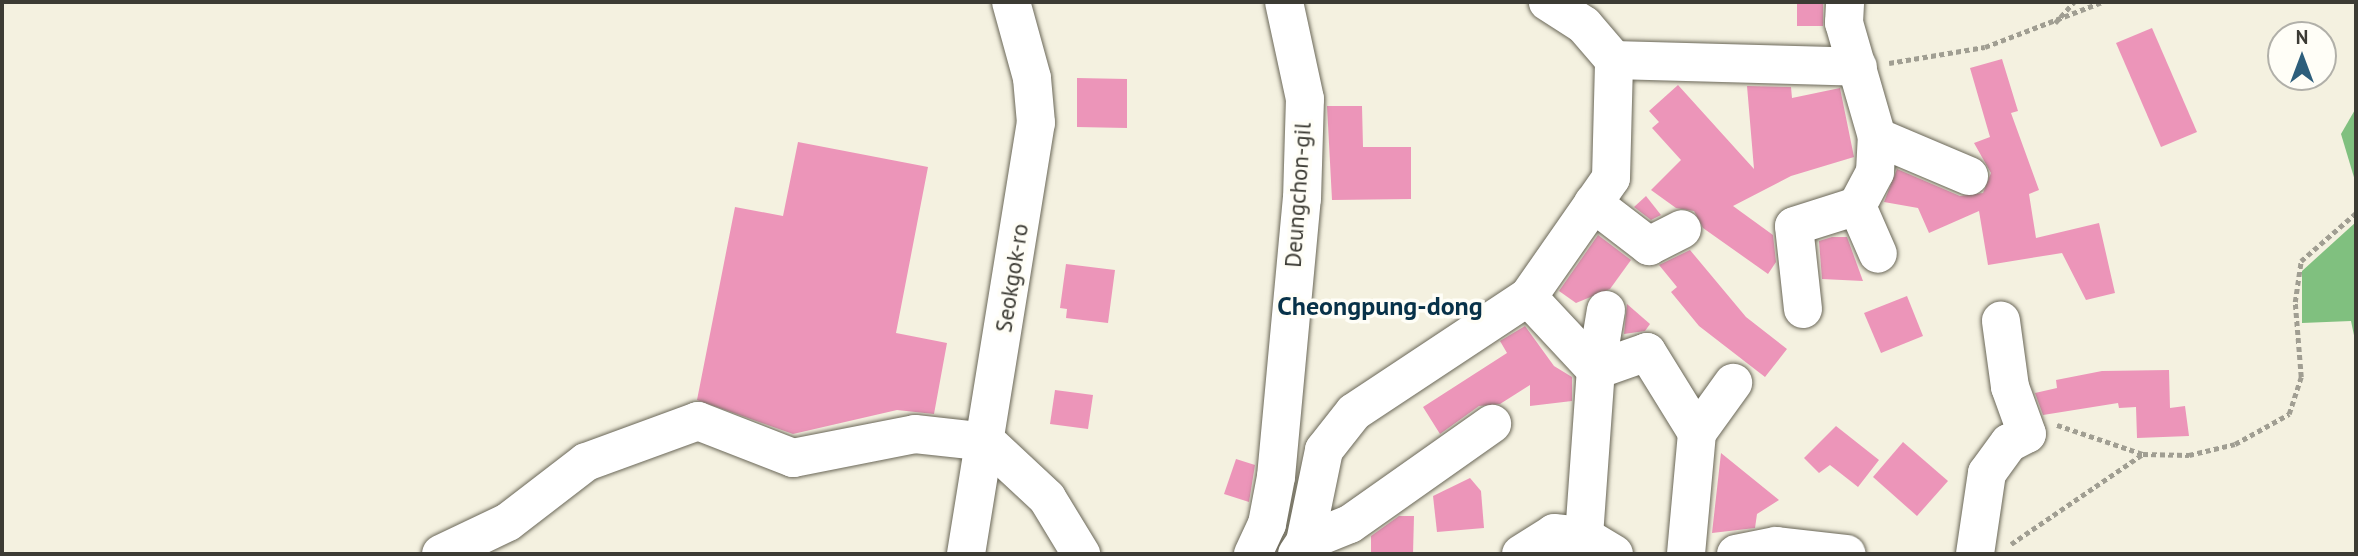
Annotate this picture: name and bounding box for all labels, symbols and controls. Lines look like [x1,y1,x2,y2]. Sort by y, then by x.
north arrow [2267,21,2337,91]
text: N [2296,25,2308,49]
street label: Deungchon-gil [1279,122,1317,268]
street label: Seokgok-ro [990,222,1034,334]
district label: Cheongpung-dong [1277,290,1483,322]

